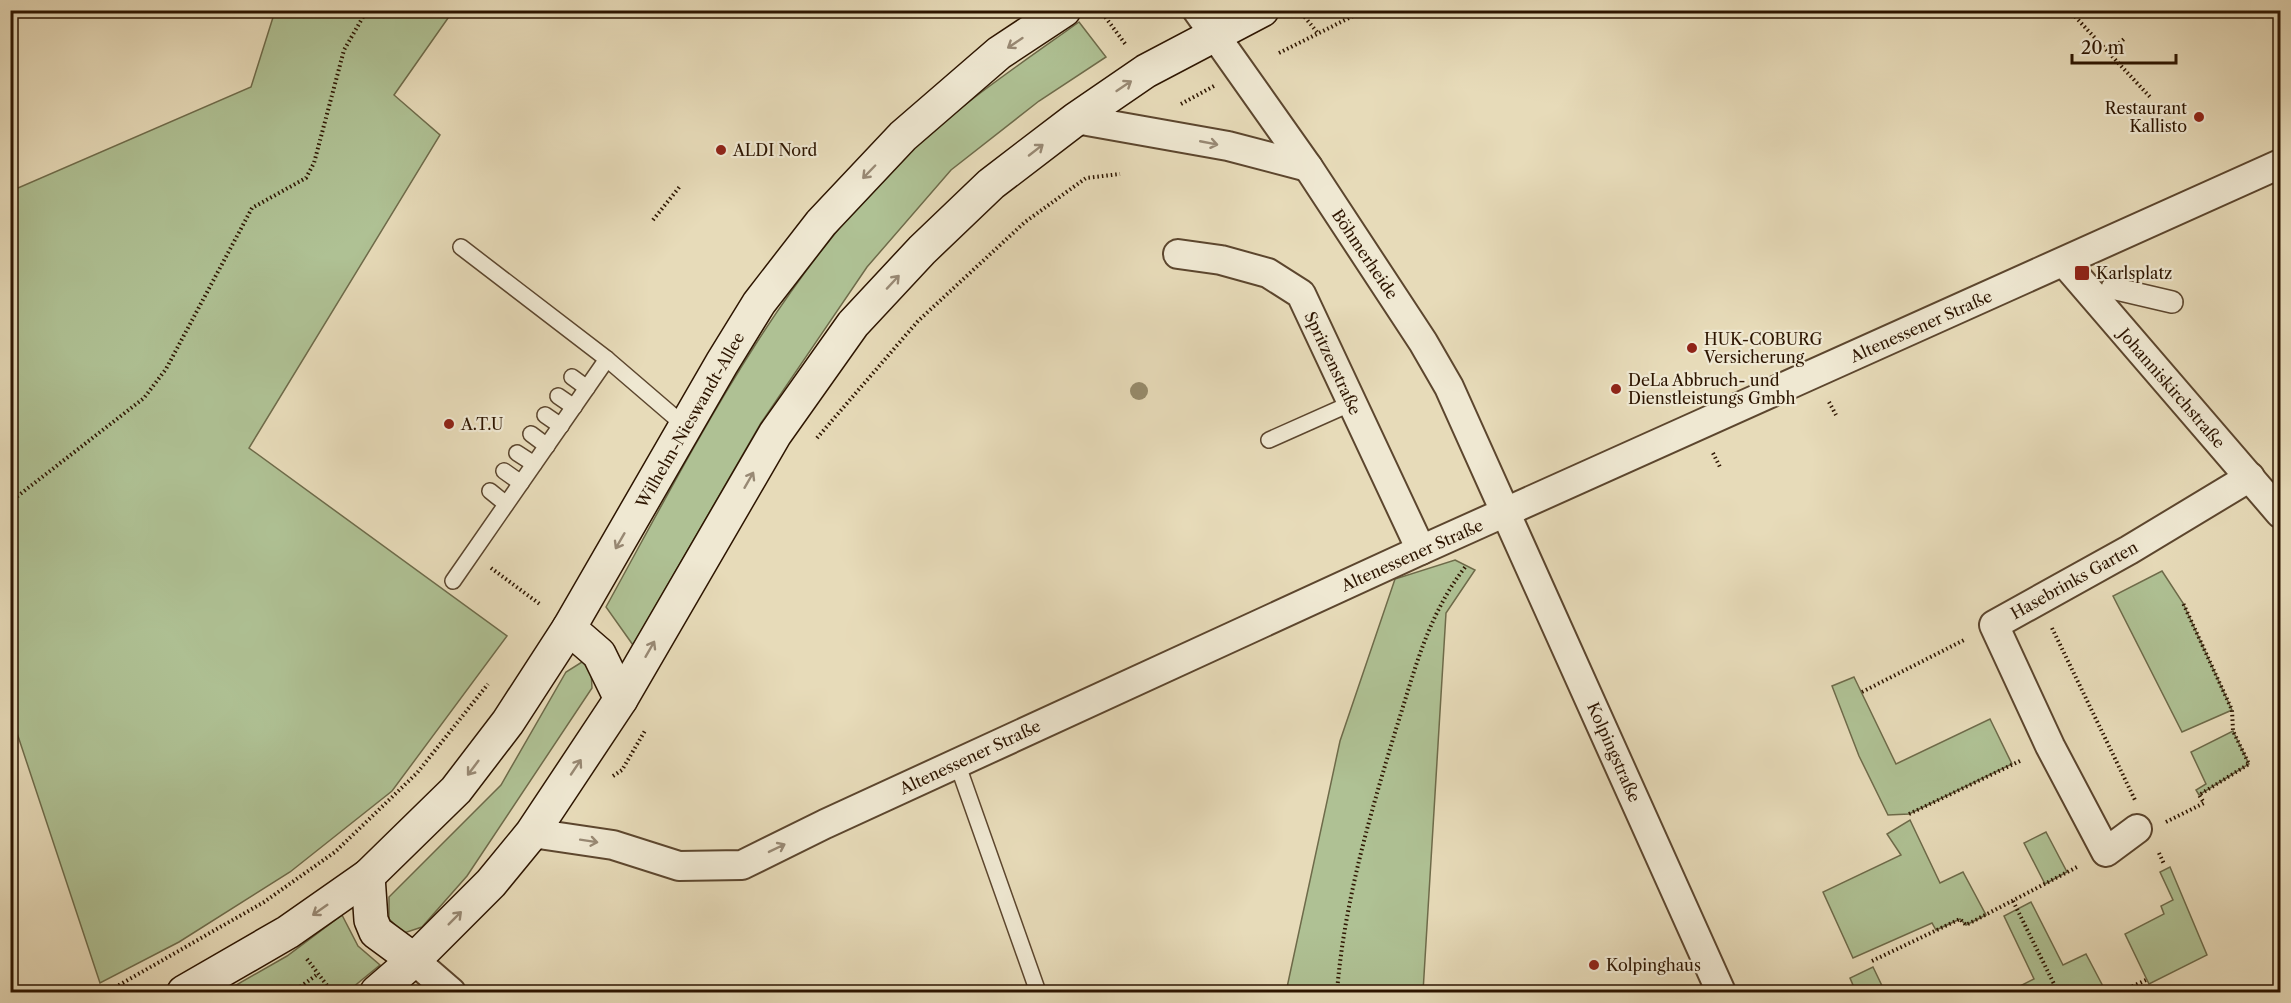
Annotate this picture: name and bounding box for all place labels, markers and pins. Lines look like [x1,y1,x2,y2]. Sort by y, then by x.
place label: Restaurant Kallisto [2105,98,2187,136]
marker: Restaurant Kallisto [2192,110,2206,124]
place label: ALDI Nord [732,140,818,160]
marker: ALDI Nord [714,143,728,157]
place label: Karlsplatz [2096,263,2172,283]
marker: Karlsplatz [2073,264,2091,282]
place label: HUK-COBURG Versicherung [1703,329,1823,367]
marker: HUK-COBURG Versicherung [1685,341,1699,355]
place label: DeLa Abbruch- und Dienstleistungs Gmbh [1628,370,1795,408]
marker: DeLa Abbruch- und Dienstleistungs Gmbh [1609,382,1623,396]
place label: A.T.U [460,414,503,434]
marker: A.T.U [442,417,456,431]
place label: Kolpinghaus [1606,955,1701,975]
marker: Kolpinghaus [1587,958,1601,972]

